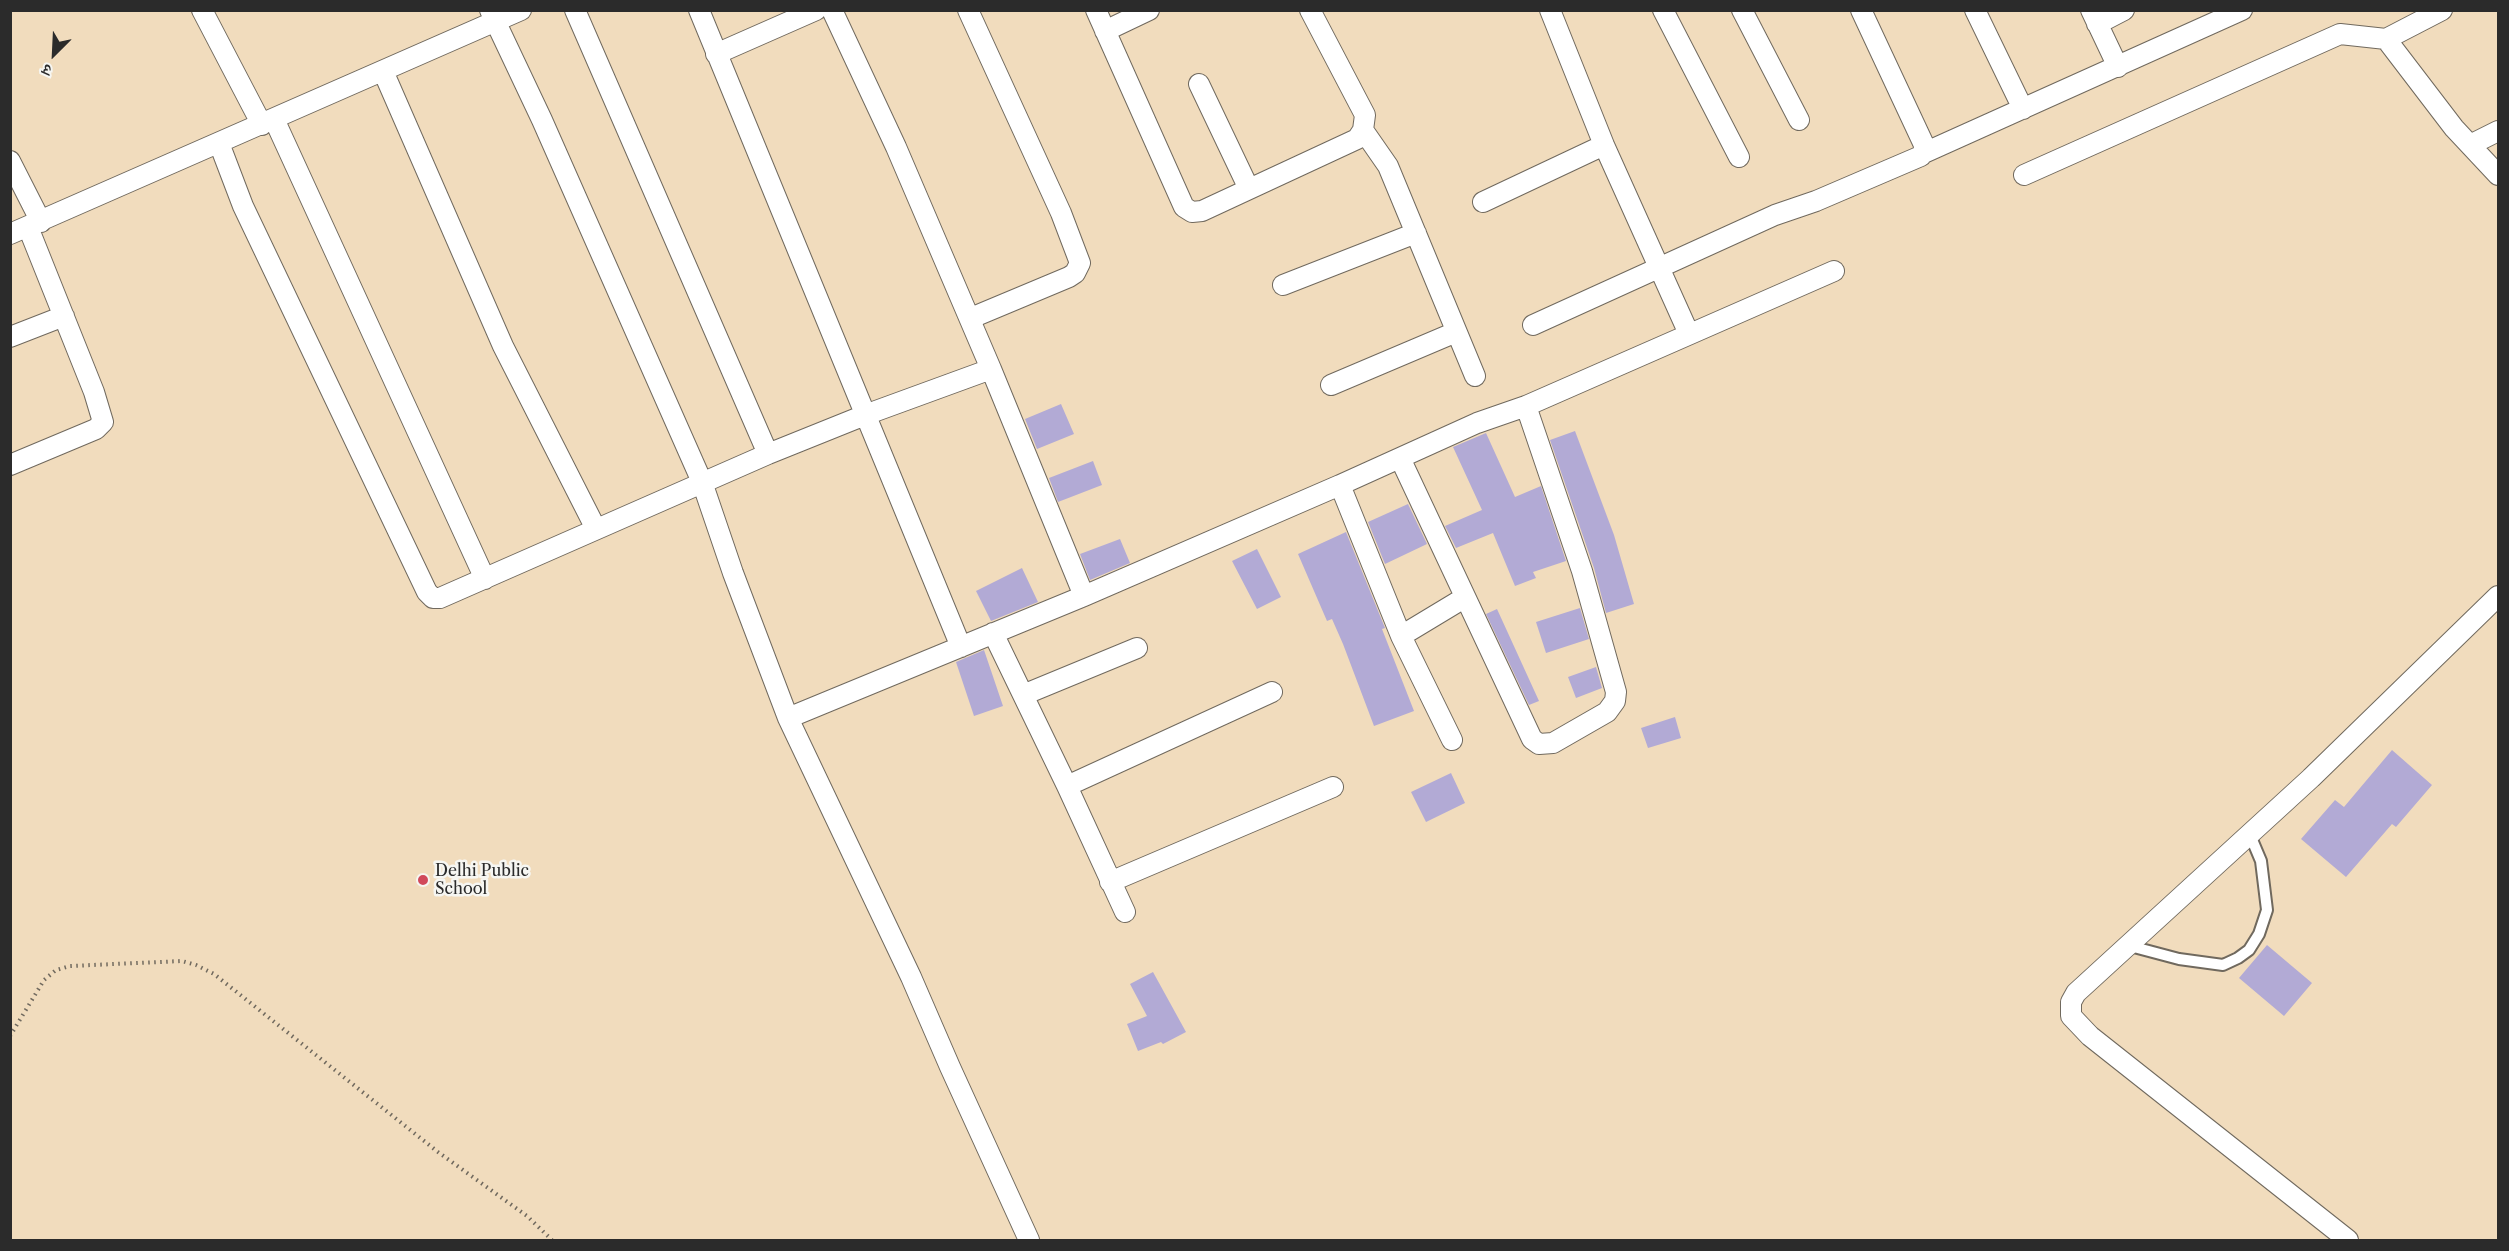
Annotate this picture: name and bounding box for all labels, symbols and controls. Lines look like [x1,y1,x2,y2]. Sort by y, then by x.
north arrow [24,24,84,84]
text: उ [39,60,54,81]
place label: Delhi Public School [435,861,529,899]
marker: Delhi Public School [416,873,430,887]

